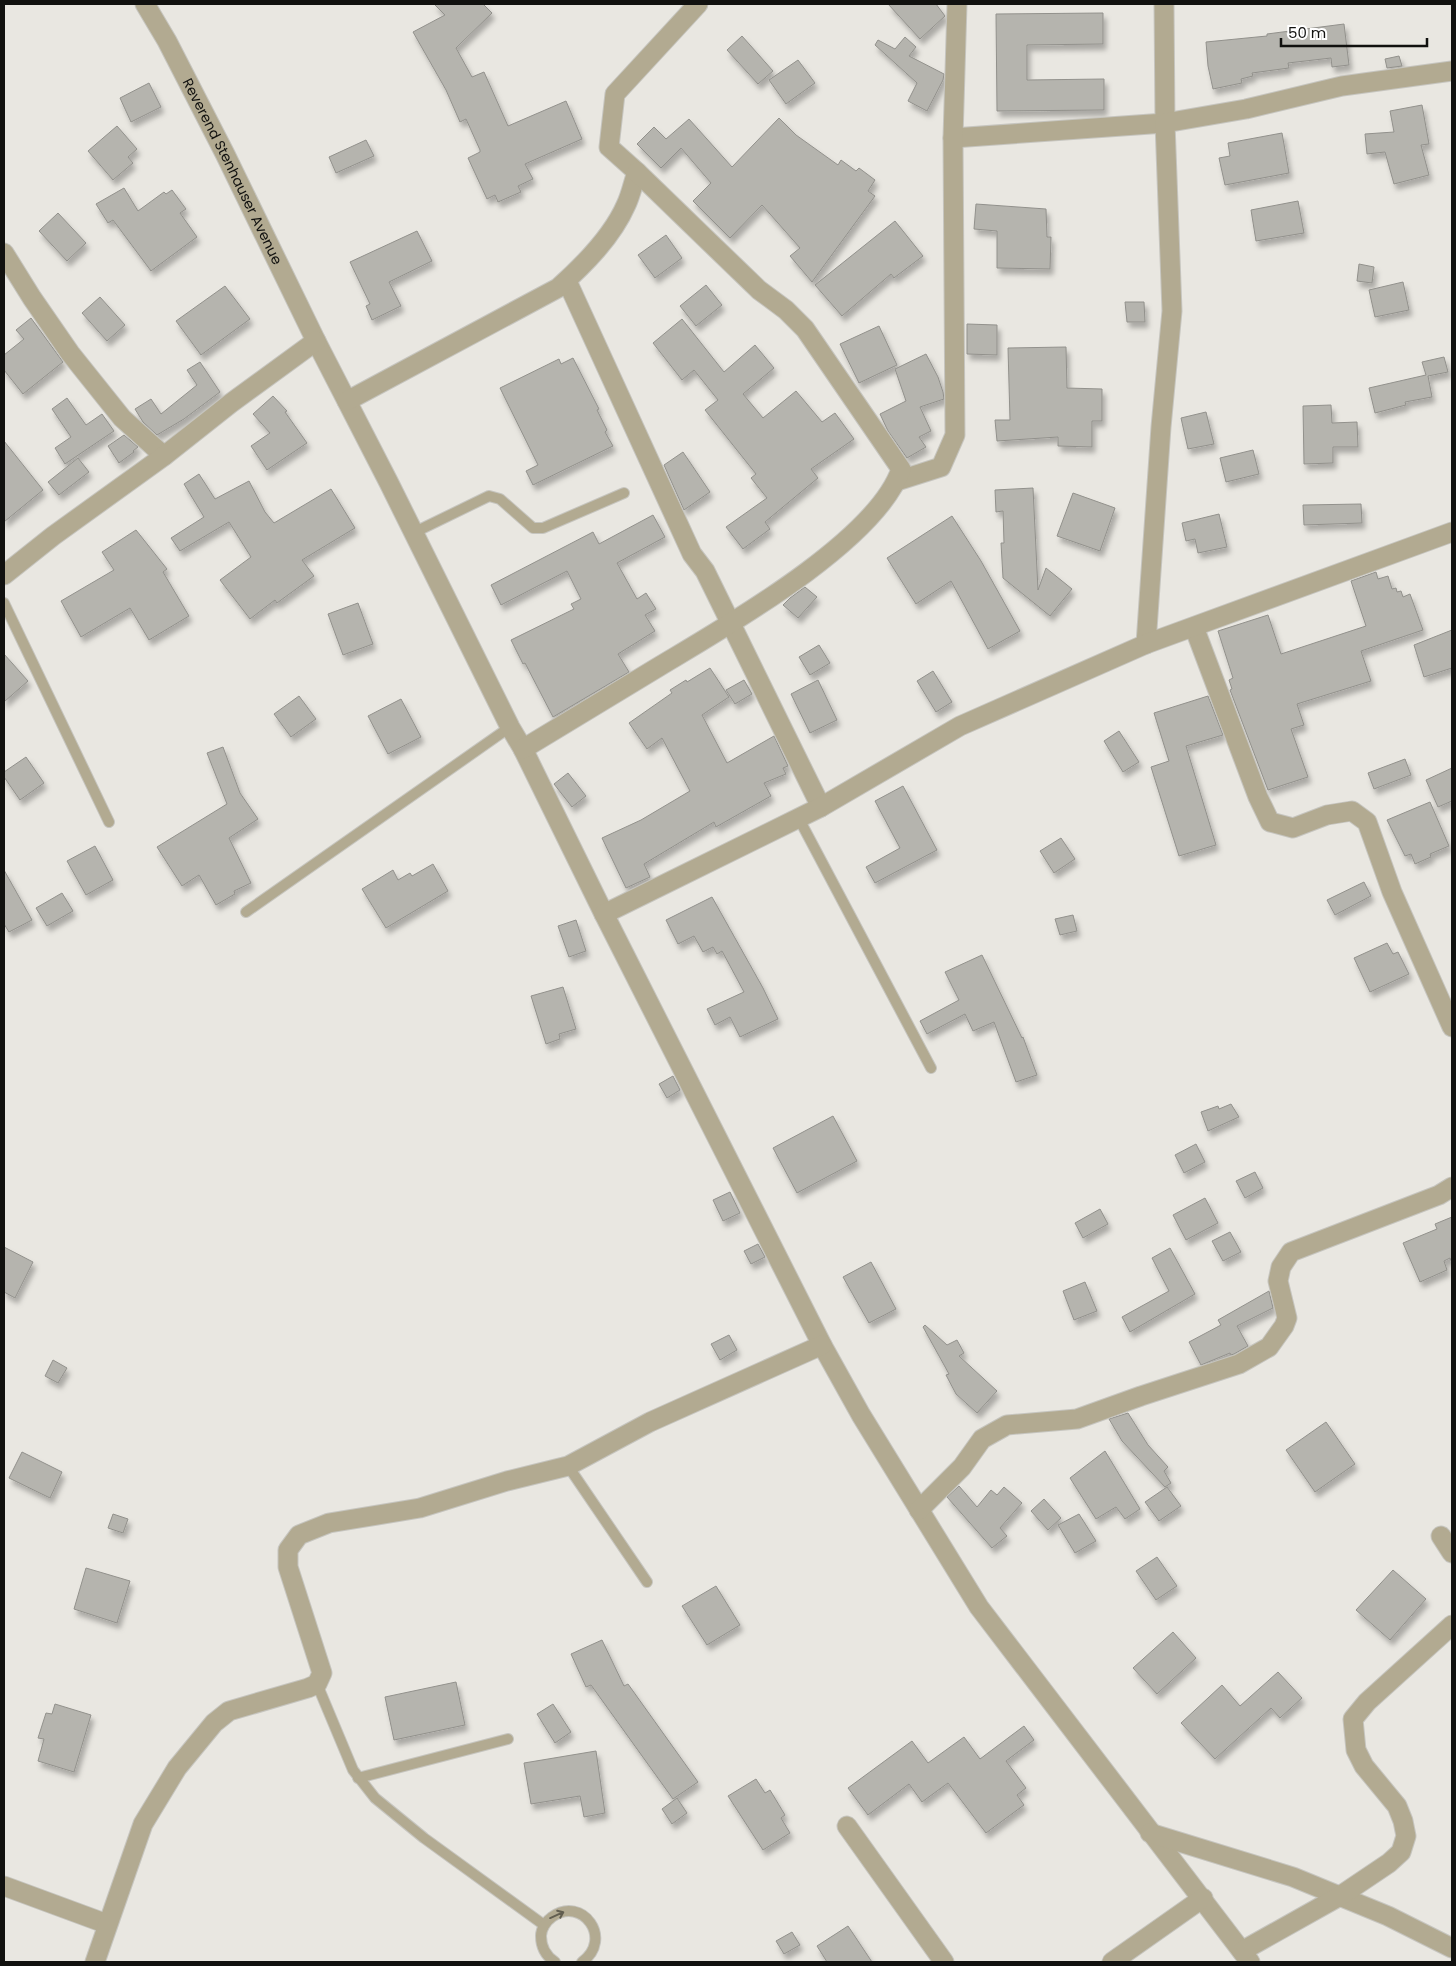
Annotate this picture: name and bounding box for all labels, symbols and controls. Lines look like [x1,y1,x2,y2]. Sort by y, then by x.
scale bar [1281,15,1427,47]
text: 50 m [1288,22,1326,43]
street label: Reverend Stenhauser Avenue [178,75,287,268]
one-way arrow [550,1909,565,1919]

